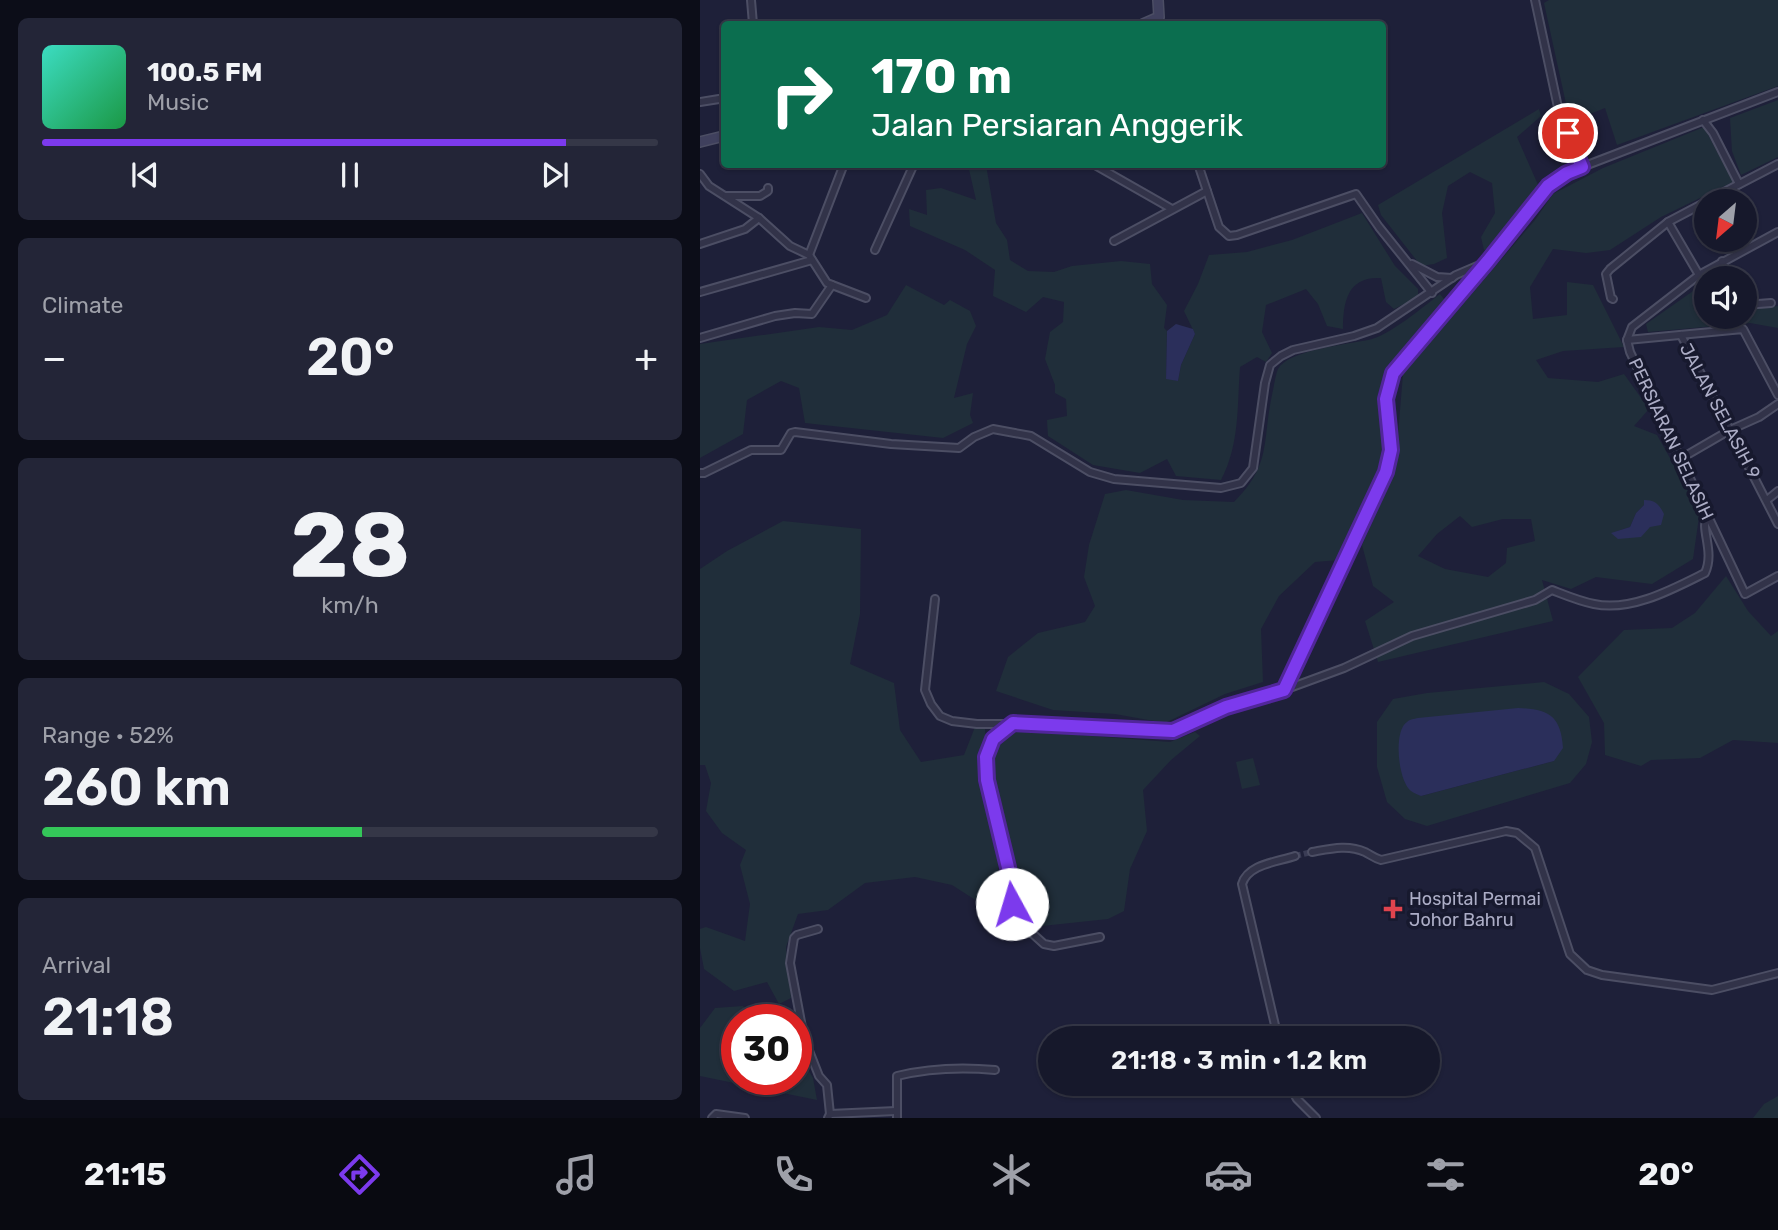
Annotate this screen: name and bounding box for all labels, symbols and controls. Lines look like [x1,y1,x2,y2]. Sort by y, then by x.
text: 170 m [871,47,1012,105]
icon: right [756,49,847,140]
text: 100.5 FM [147,57,262,88]
text: Music [147,88,209,116]
pin [1538,103,1598,163]
text: Jalan Persiaran Anggerik [871,106,1243,144]
icon: arrive [1549,114,1587,152]
icon: previous [126,156,164,194]
icon: pause [331,156,369,194]
icon: next [536,156,574,194]
north arrow [1694,189,1757,252]
map controls [1694,189,1757,329]
button: sound [1694,266,1757,329]
text: Climate [42,291,123,319]
text: 20° [306,326,395,388]
text: − [42,335,67,381]
text: + [634,335,658,381]
street label: JALAN SELASIH 9 [1675,339,1765,483]
street label: PERSIARAN SELASIH [1624,354,1718,524]
text: 28 [290,491,410,599]
text: km/h [321,591,379,619]
text: Range · 52% [42,721,174,749]
text: 260 km [42,756,231,818]
position arrow [975,867,1049,941]
place label: Hospital Permai Johor Bahru [1409,888,1541,931]
marker: Hospital Permai Johor Bahru [1383,899,1403,919]
text: Arrival [42,951,111,979]
text: 21:18 [42,986,174,1048]
speed limit sign: 30 [721,1004,812,1095]
text: 21:18 · 3 min · 1.2 km [1111,1045,1367,1076]
icon: directions [335,1150,384,1199]
icon: music [552,1150,601,1199]
icon: phone [769,1150,818,1199]
icon: climate [987,1150,1036,1199]
icon: car [1204,1150,1253,1199]
icon: filters [1421,1150,1470,1199]
text: 21:15 [84,1155,167,1193]
text: 20° [1638,1155,1694,1193]

